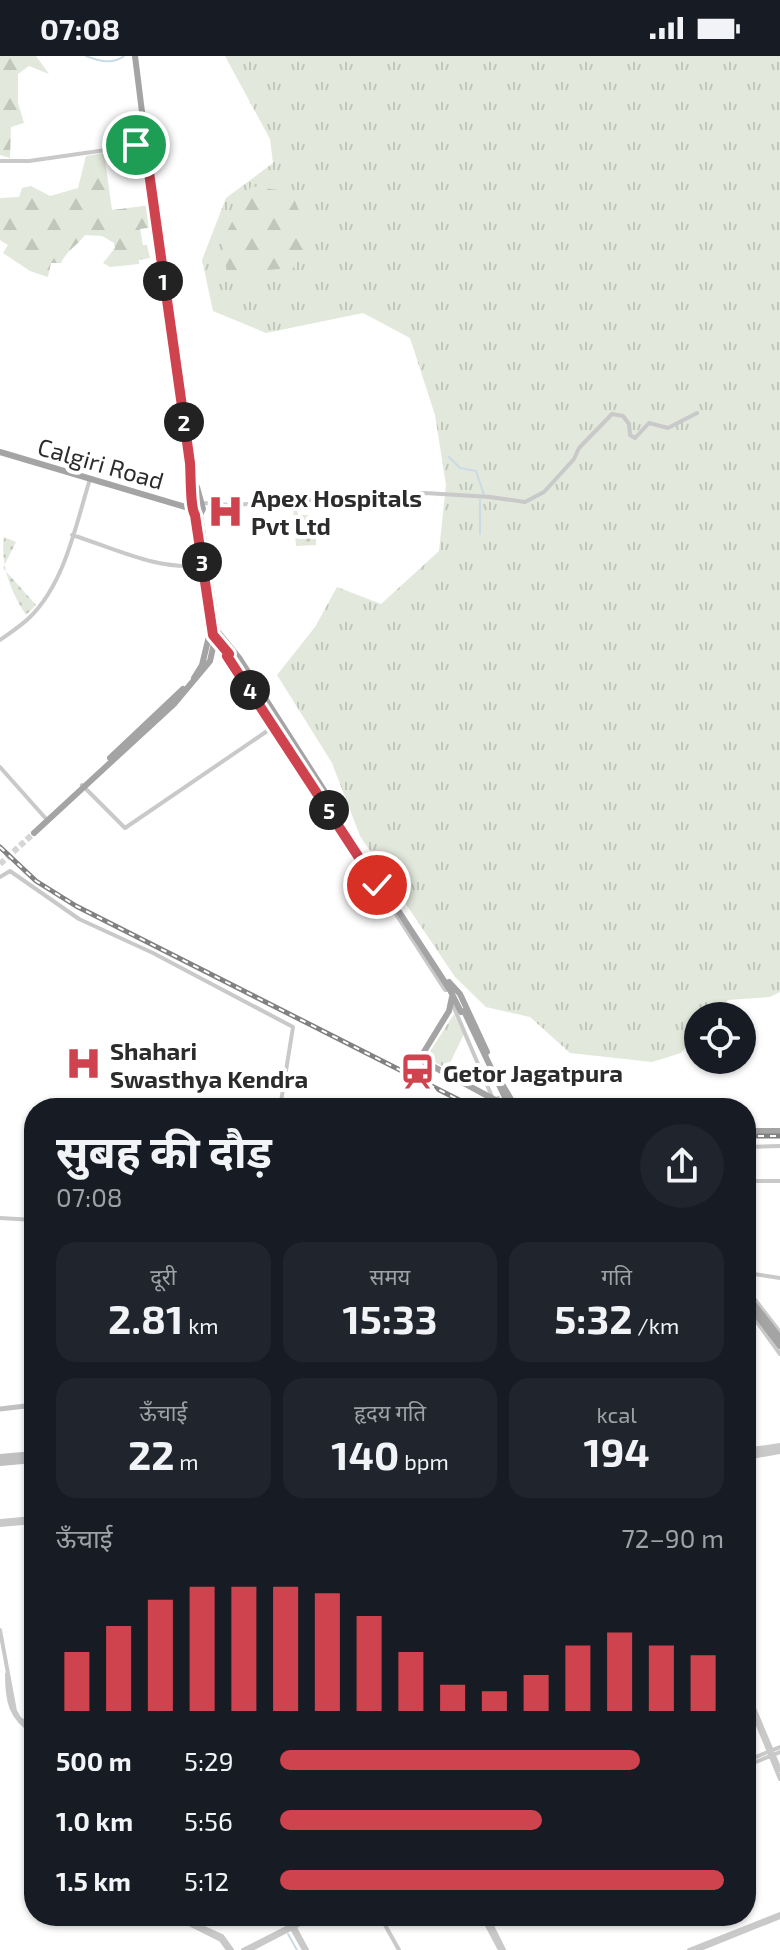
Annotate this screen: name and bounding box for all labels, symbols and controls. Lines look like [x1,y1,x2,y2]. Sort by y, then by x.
text: 07:08 [40,10,120,46]
pin [102,111,170,179]
icon: arrive [114,123,158,167]
pin: 1 [143,261,183,301]
text: 1 [158,268,168,294]
pin: 2 [164,402,204,442]
text: 2 [178,409,190,435]
street label: Calgiri Road [35,431,167,495]
place label: Apex Hospitals Pvt Ltd [251,483,422,540]
hospital icon: Apex Hospitals Pvt Ltd [206,492,244,530]
pin: 3 [182,542,222,582]
text: 3 [196,549,208,575]
pin: 4 [230,670,270,710]
text: 4 [243,677,257,703]
pin: 5 [309,790,349,830]
text: 5 [323,797,335,823]
pin [343,851,411,919]
icon: check [355,863,399,907]
map controls [684,1002,756,1074]
button: locate [684,1002,756,1074]
place label: Shahari Swasthya Kendra [110,1036,308,1093]
hospital icon: Shahari Swasthya Kendra [65,1045,103,1083]
station icon: Getor Jagatpura [398,1053,436,1091]
place label: Getor Jagatpura [443,1058,623,1087]
text: सुबह की दौड़ [56,1124,272,1177]
button: share [640,1124,724,1208]
text: 07:08 [56,1181,123,1212]
text: दूरी [150,1263,177,1289]
text: समय [370,1263,410,1289]
text: गति [601,1263,632,1289]
text: 2.81 [108,1294,183,1342]
text: 15:33 [342,1294,437,1342]
text: 5:32 [554,1294,632,1342]
text: km [183,1312,219,1338]
text: /km [632,1312,679,1338]
text: ऊँचाई [139,1399,187,1425]
text: हृदय गति [354,1399,426,1425]
text: kcal [597,1401,637,1427]
text: 194 [583,1427,650,1475]
text: 22 [128,1430,174,1478]
text: 140 [331,1430,399,1478]
text: m [174,1448,199,1474]
text: bpm [399,1448,449,1474]
text: ऊँचाई [56,1522,112,1553]
text: 72–90 m [622,1522,724,1553]
text: 500 m [56,1745,132,1776]
text: 5:29 [184,1745,234,1776]
text: 1.0 km [56,1805,133,1836]
text: 5:56 [184,1805,233,1836]
text: 1.5 km [56,1865,131,1896]
text: 5:12 [184,1865,229,1896]

